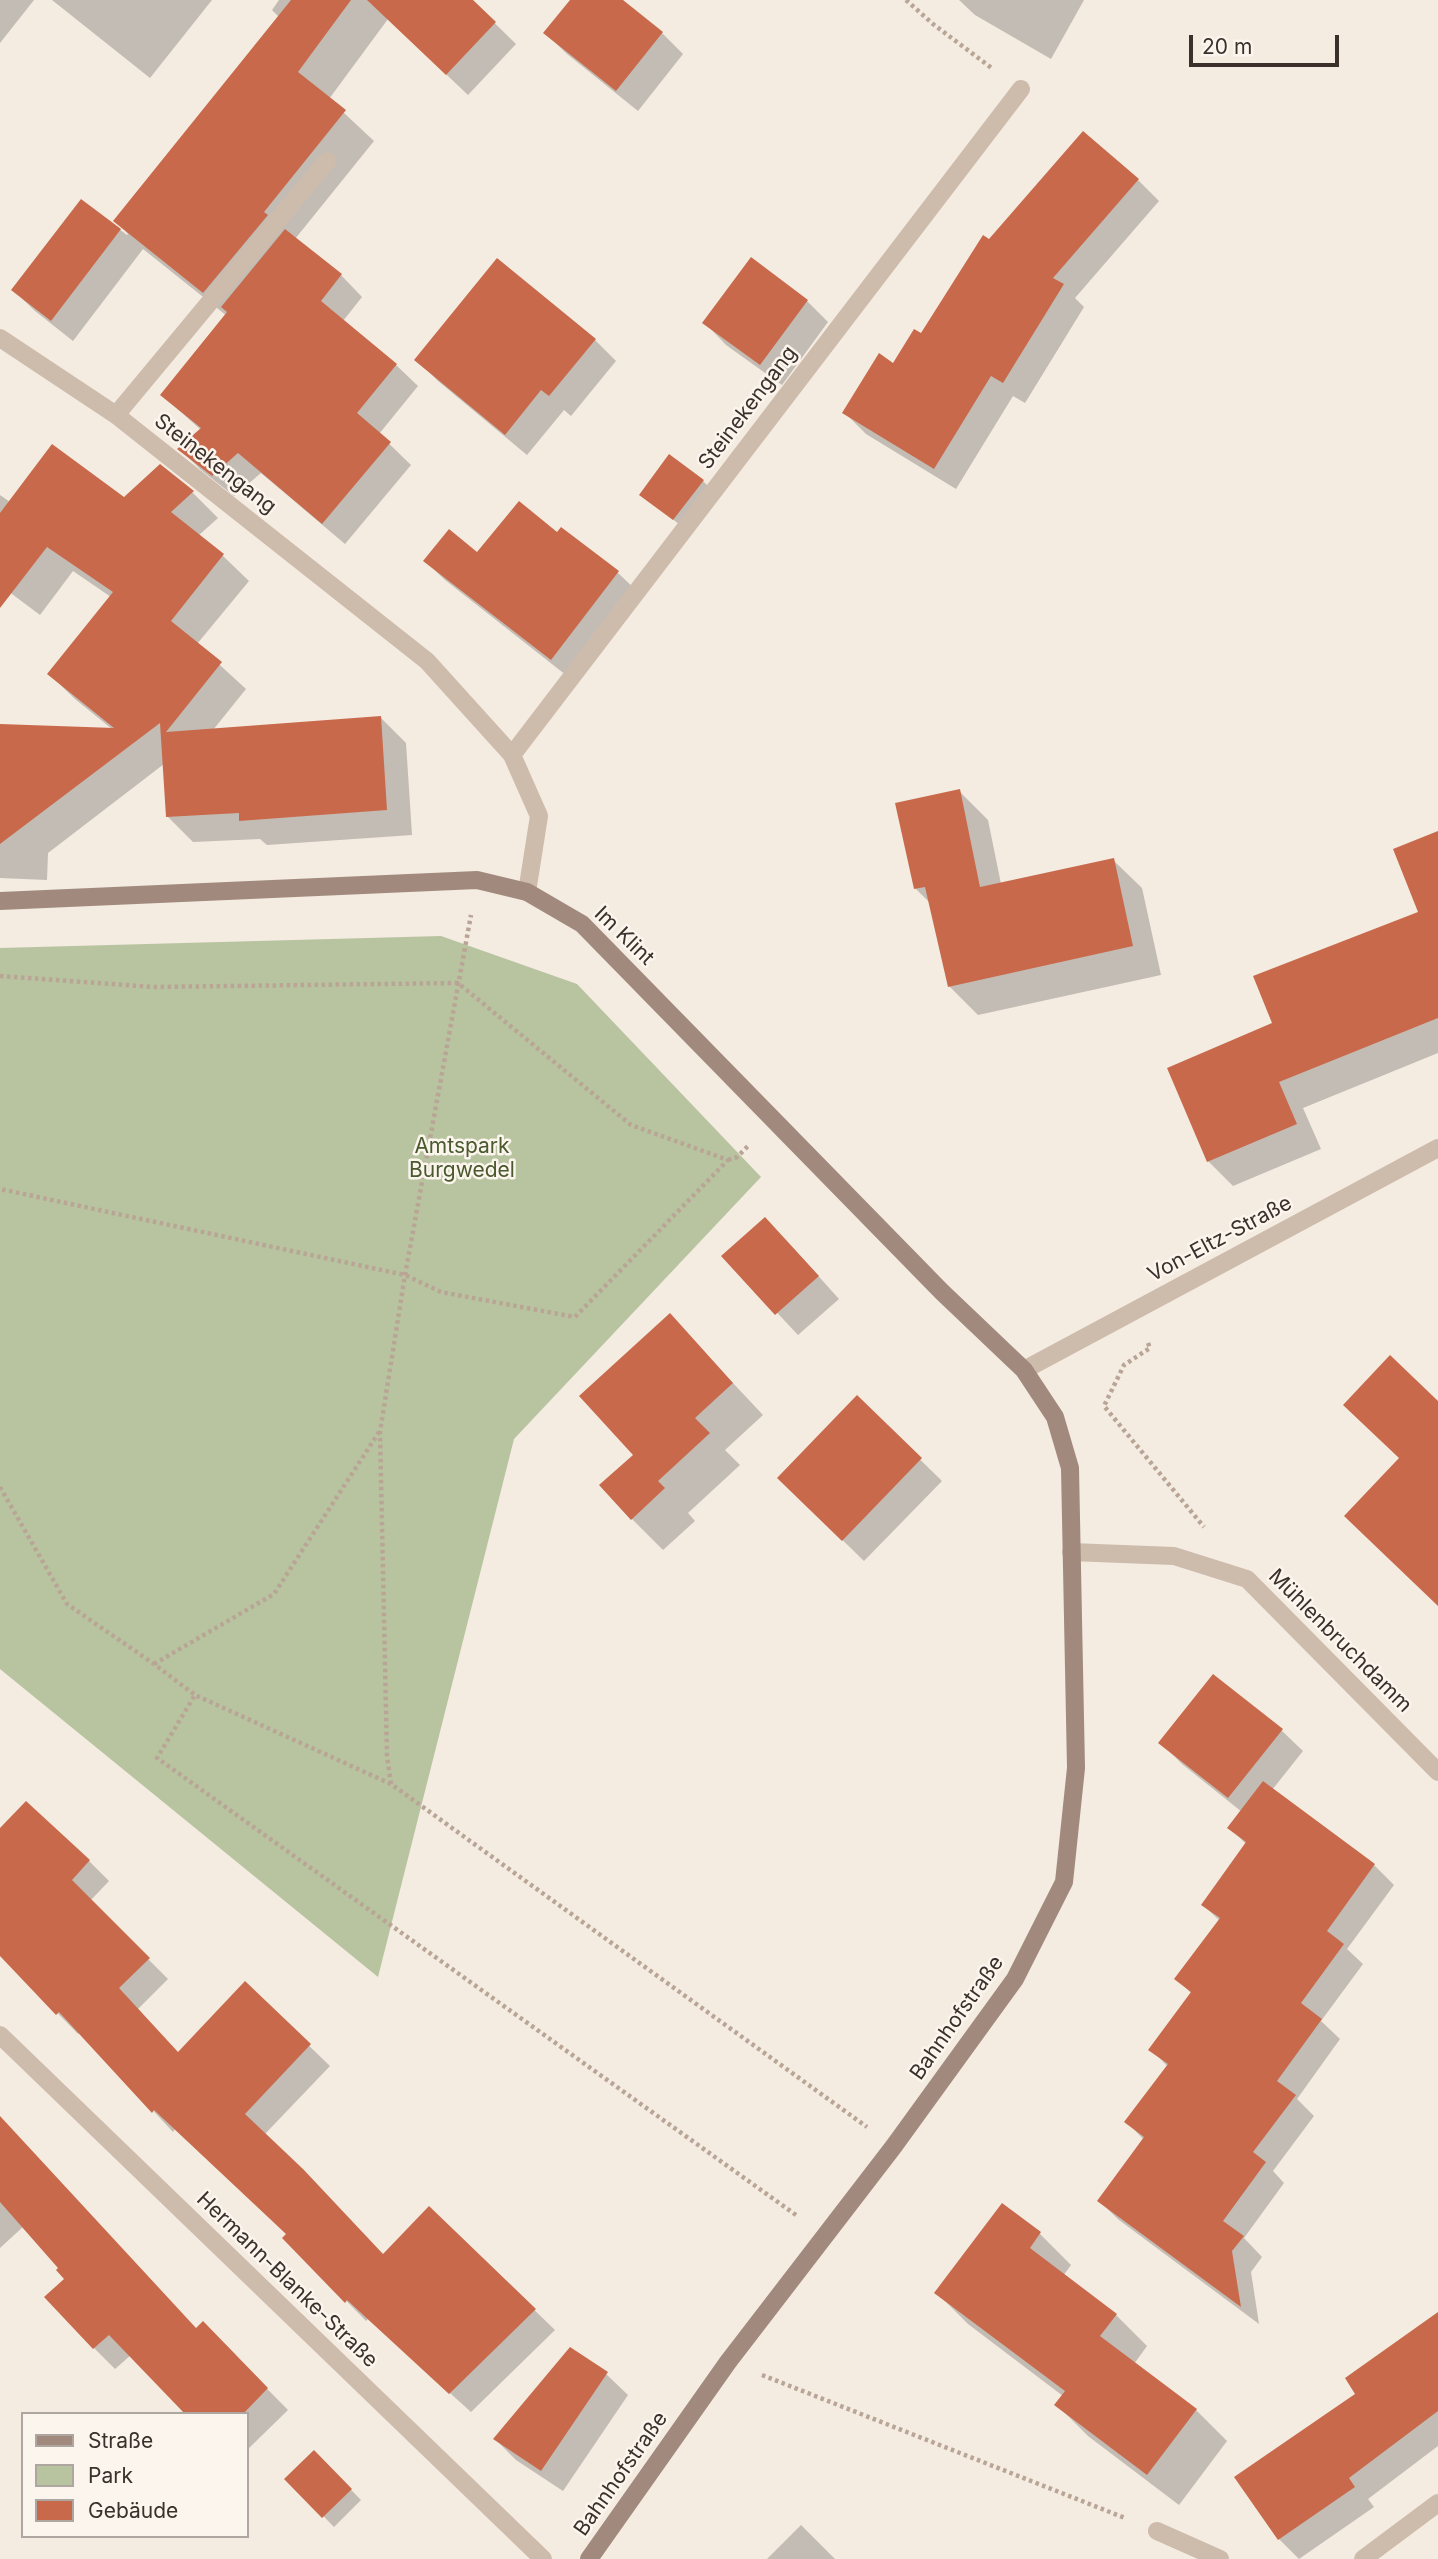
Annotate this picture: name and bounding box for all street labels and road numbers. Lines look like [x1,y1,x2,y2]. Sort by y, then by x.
street label: Steinekengang [693,341,803,475]
street label: Steinekengang [149,409,281,519]
street label: Im Klint [589,901,659,971]
street label: Von-Eltz-Straße [1144,1190,1296,1288]
street label: Mühlenbruchdamm [1263,1564,1417,1718]
street label: Bahnhofstraße [905,1951,1009,2085]
street label: Hermann-Blanke-Straße [191,2187,383,2373]
street label: Bahnhofstraße [569,2407,673,2541]

